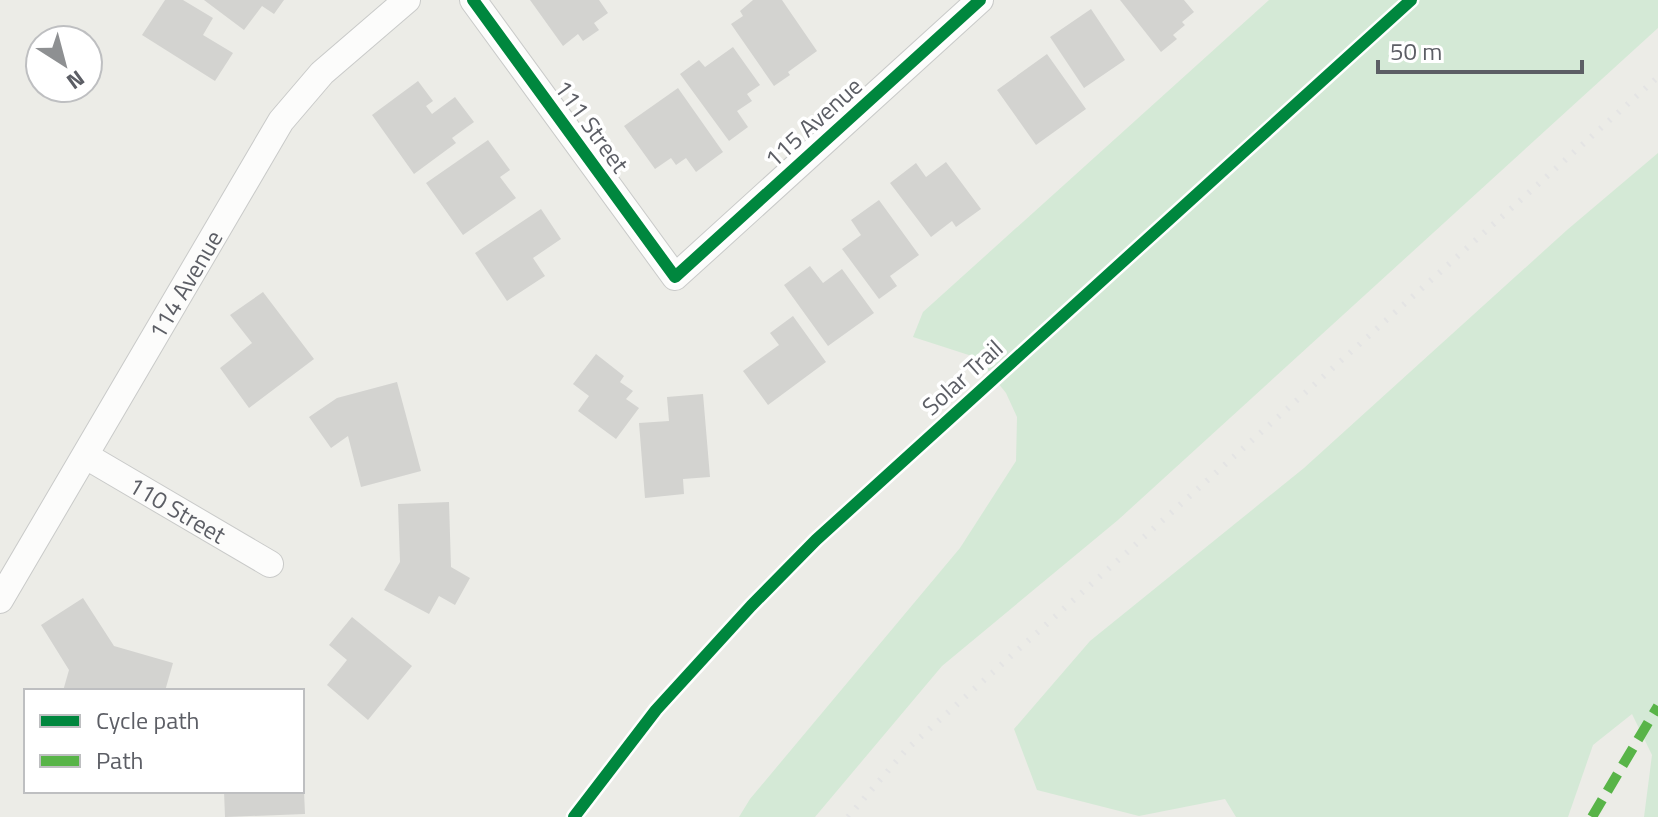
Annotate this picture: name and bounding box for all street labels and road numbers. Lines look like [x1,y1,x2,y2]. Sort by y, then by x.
street label: 115 Avenue [756,68,870,176]
street label: 111 Street [546,72,638,181]
street label: 114 Avenue [139,223,231,345]
street label: Solar Trail [913,331,1011,423]
street label: 110 Street [122,467,233,553]

